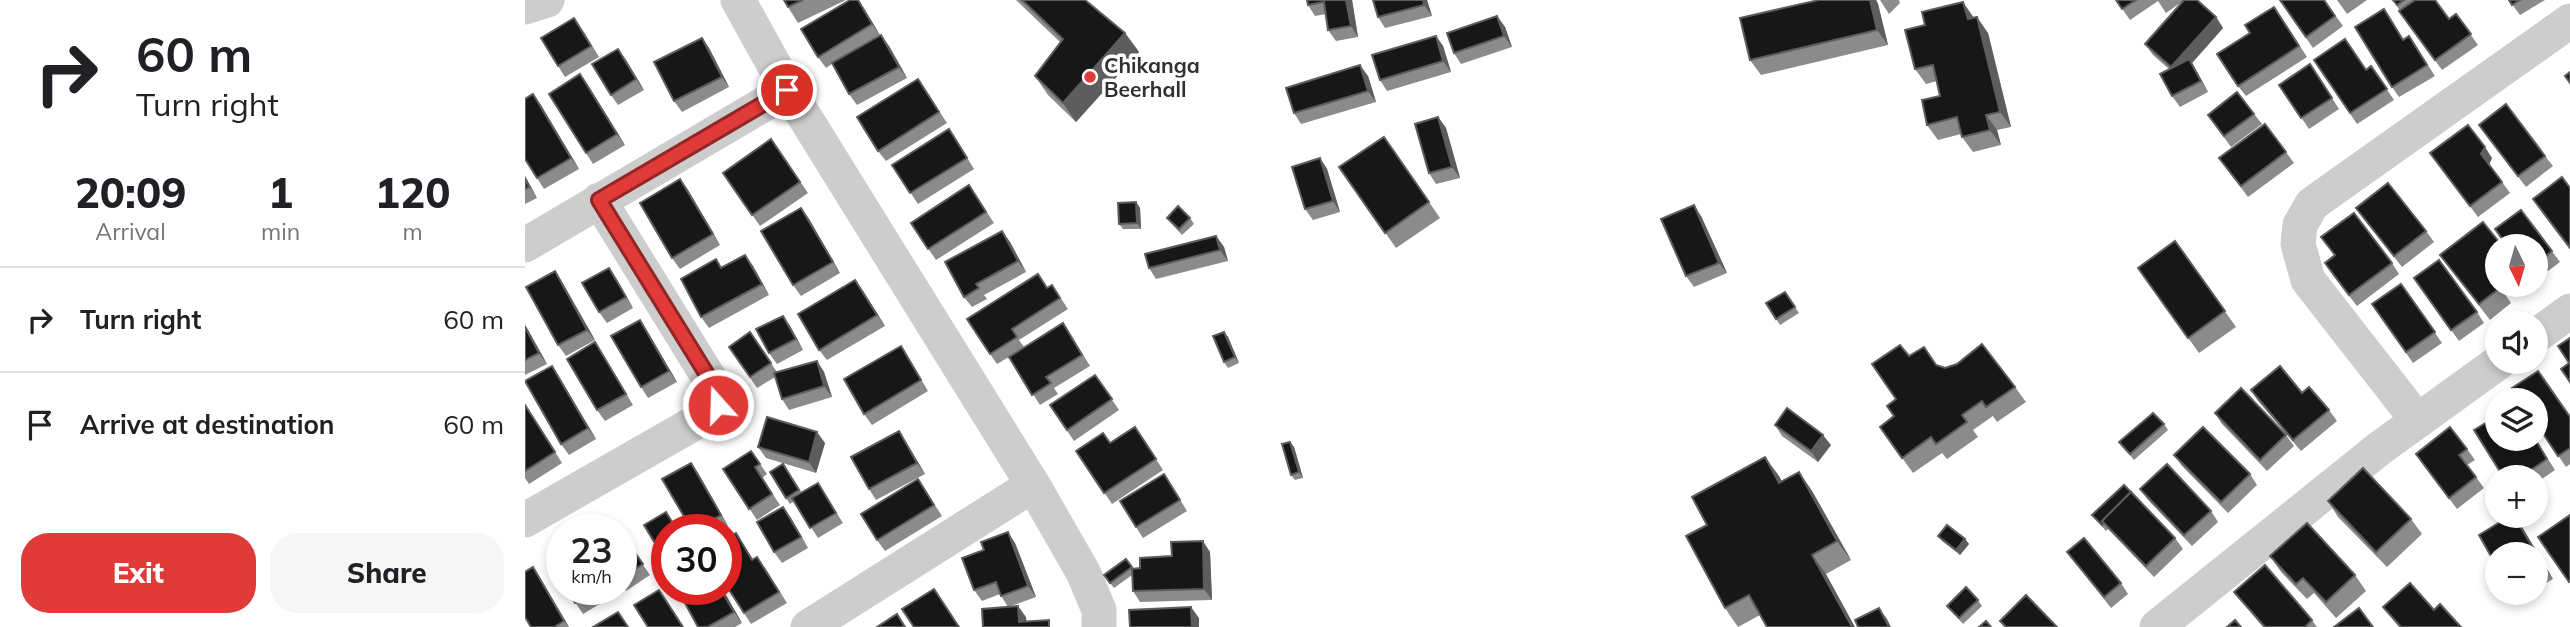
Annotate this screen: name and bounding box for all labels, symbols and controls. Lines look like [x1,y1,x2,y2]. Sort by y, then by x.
text: 60 m [136,23,252,84]
icon: right [21,28,112,119]
place label: Chikanga Beerhall [1104,52,1200,102]
pin [757,60,817,120]
marker: Chikanga Beerhall [1082,69,1098,85]
icon: arrive [768,71,806,109]
text: Turn right [136,84,279,124]
text: 20:09 [75,166,186,219]
text: 1 [268,166,293,219]
text: 120 [375,166,450,219]
text: Arrival [95,217,166,246]
text: min [261,217,300,246]
text: m [402,217,423,246]
north arrow [2485,234,2548,298]
map controls [2485,234,2548,605]
icon: right [21,301,59,339]
text: Turn right [80,303,201,336]
text: 60 m [443,303,504,336]
button: sound [2485,311,2548,374]
position arrow [681,368,755,442]
button: layers [2485,388,2548,451]
icon: arrive [21,406,59,444]
text: Arrive at destination [80,408,335,441]
text: 60 m [443,408,504,441]
button: + [2485,465,2548,528]
speed limit sign: 30 [651,514,742,605]
text: 23 [570,528,613,572]
button: Exit [21,533,256,613]
button: Share [270,533,504,613]
button: − [2485,542,2548,605]
text: km/h [571,565,612,588]

